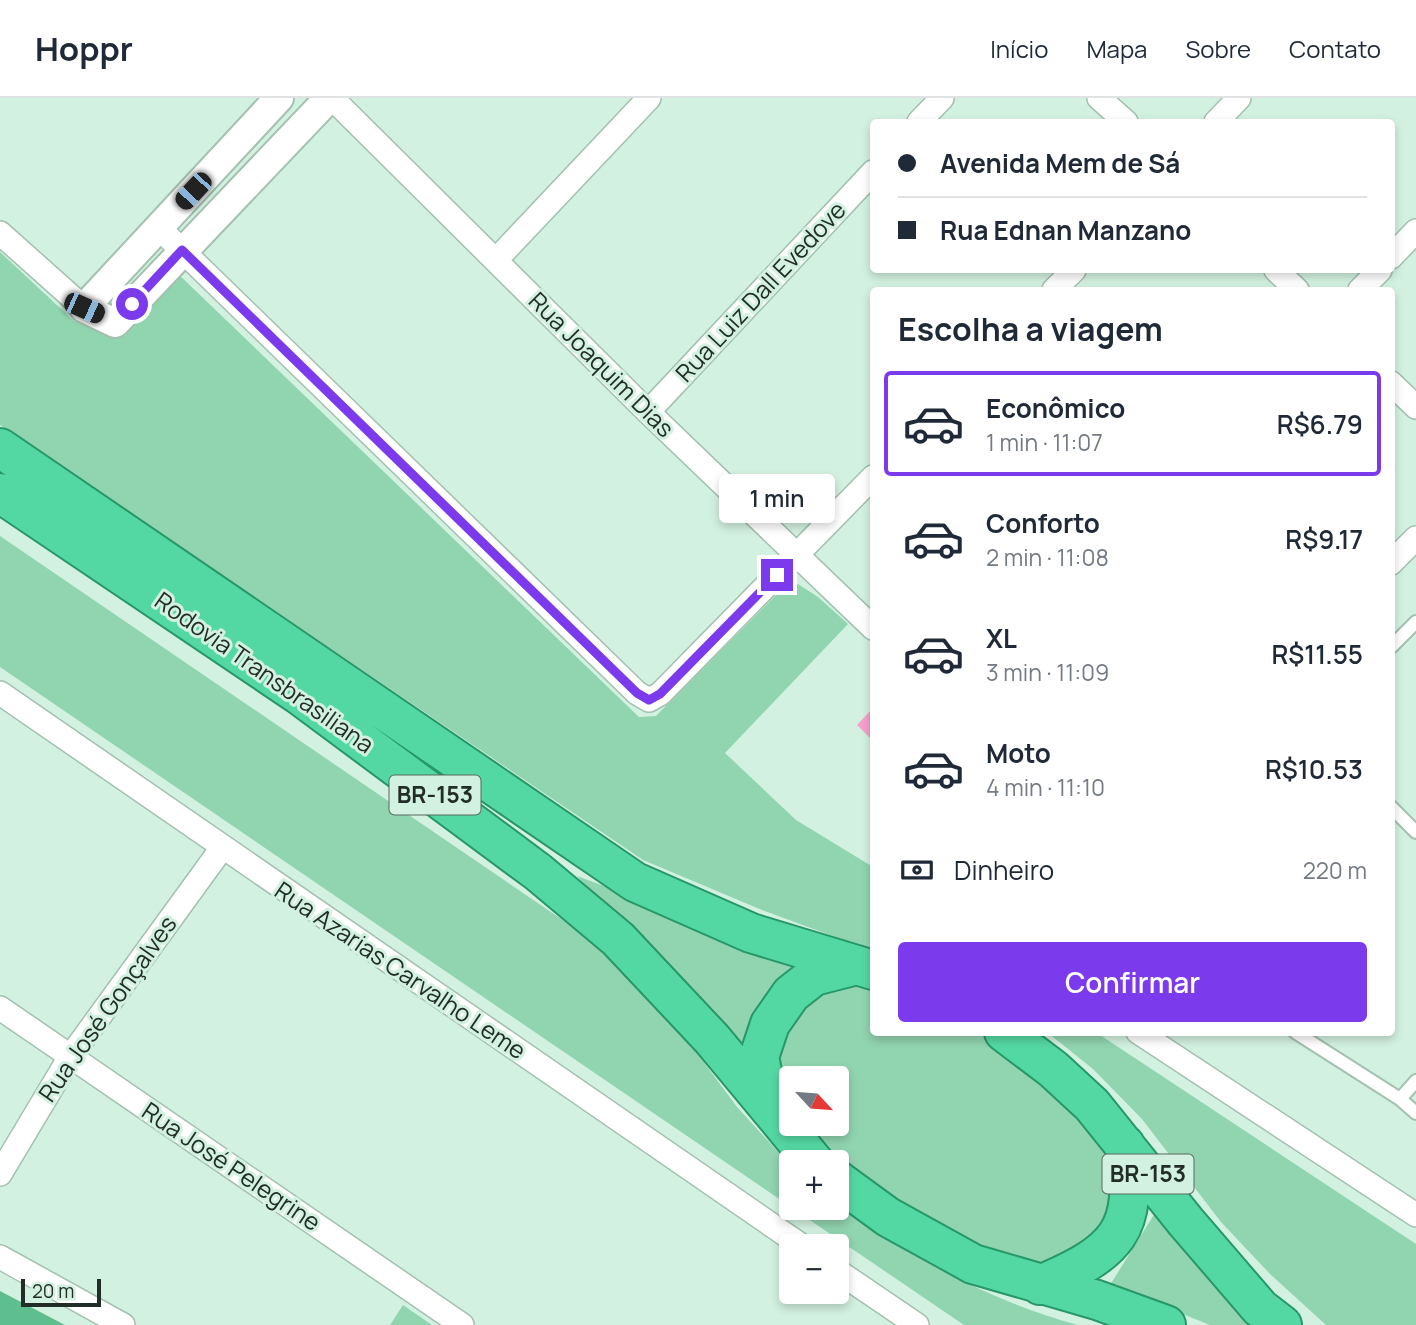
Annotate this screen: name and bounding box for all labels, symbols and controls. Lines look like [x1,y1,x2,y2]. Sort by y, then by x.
text: Hoppr [35,26,133,71]
text: Início [990,32,1048,65]
text: Mapa [1086,32,1147,65]
text: Sobre [1185,32,1251,65]
text: Contato [1289,32,1381,65]
text: Avenida Mem de Sá [940,145,1180,181]
car [171,168,216,214]
street label: Rua Luiz Dall Evedove [667,194,852,388]
text: Rua Ednan Manzano [940,212,1191,248]
street label: Rua Joaquim Dias [522,284,682,444]
route start [116,288,148,320]
car [61,290,108,326]
text: Escolha a viagem [898,307,1163,351]
text: Econômico [986,390,1125,426]
icon: car [902,392,965,455]
text: R$6.79 [1277,406,1363,442]
text: 1 min · 11:07 [986,426,1103,458]
callout: 1 min [719,474,835,522]
text: 1 min [750,482,804,514]
text: Conforto [986,505,1100,541]
icon: car [902,507,965,570]
text: R$9.17 [1285,521,1363,557]
text: 2 min · 11:08 [986,541,1109,573]
route end [761,559,793,591]
street label: Rodovia Transbrasiliana [149,583,381,760]
text: XL [986,620,1017,656]
icon: car [902,622,965,685]
text: R$11.55 [1271,636,1363,672]
text: 3 min · 11:09 [986,656,1109,688]
text: Moto [986,735,1051,771]
icon: car [902,737,965,800]
text: R$10.53 [1265,751,1363,787]
text: 4 min · 11:10 [986,771,1105,803]
road number: BR-153 [390,776,480,814]
icon: cash [898,851,936,889]
text: Dinheiro [954,852,1054,888]
text: 220 m [1303,854,1367,886]
street label: Rua Azarias Carvalho Leme [269,873,533,1066]
street label: Rua José Gonçalves [30,909,183,1108]
button: Confirmar [898,942,1367,1022]
north arrow [779,1066,849,1136]
map controls [779,1066,849,1304]
street label: Rua José Pelegrine [136,1094,328,1238]
button: + [779,1150,849,1220]
road number: BR-153 [1102,1154,1194,1194]
button: − [779,1234,849,1304]
scale bar [21,1276,102,1308]
text: 20 m [32,1278,74,1304]

